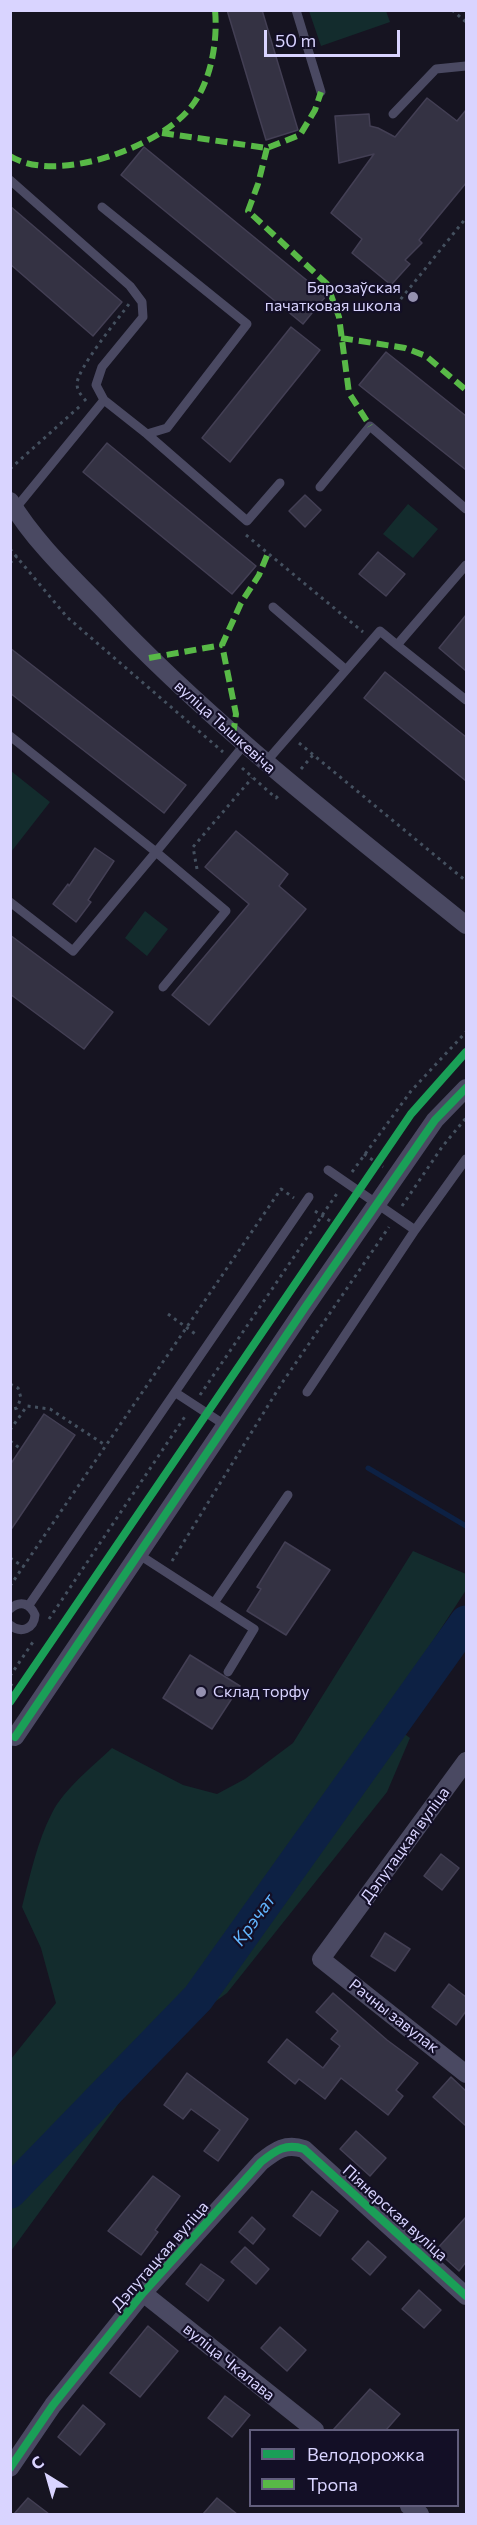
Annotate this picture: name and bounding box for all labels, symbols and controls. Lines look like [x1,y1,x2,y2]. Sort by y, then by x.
scale bar [267,18,404,56]
text: 50 m [275,29,316,51]
place label: Бярозаўская пачатковая школа [265,278,401,316]
marker: Бярозаўская пачатковая школа [406,290,420,304]
street label: вуліца Тышкевіча [170,676,280,778]
place label: Склад торфу [213,1682,310,1702]
marker: Склад торфу [194,1685,208,1699]
street label: Дэпутацкая вуліца [357,1783,453,1907]
water label: Крэчат [228,1890,280,1950]
street label: Рачны завулак [345,1975,443,2057]
street label: Піянерская вуліца [339,2161,451,2265]
street label: Дэпутацкая вуліца [107,2197,213,2315]
street label: вуліца Чкалава [179,2319,279,2405]
legend [249,2429,459,2507]
text: Велодорожка [307,2443,425,2465]
north arrow [18,2447,78,2507]
text: С [27,2451,47,2473]
text: Тропа [307,2473,358,2495]

